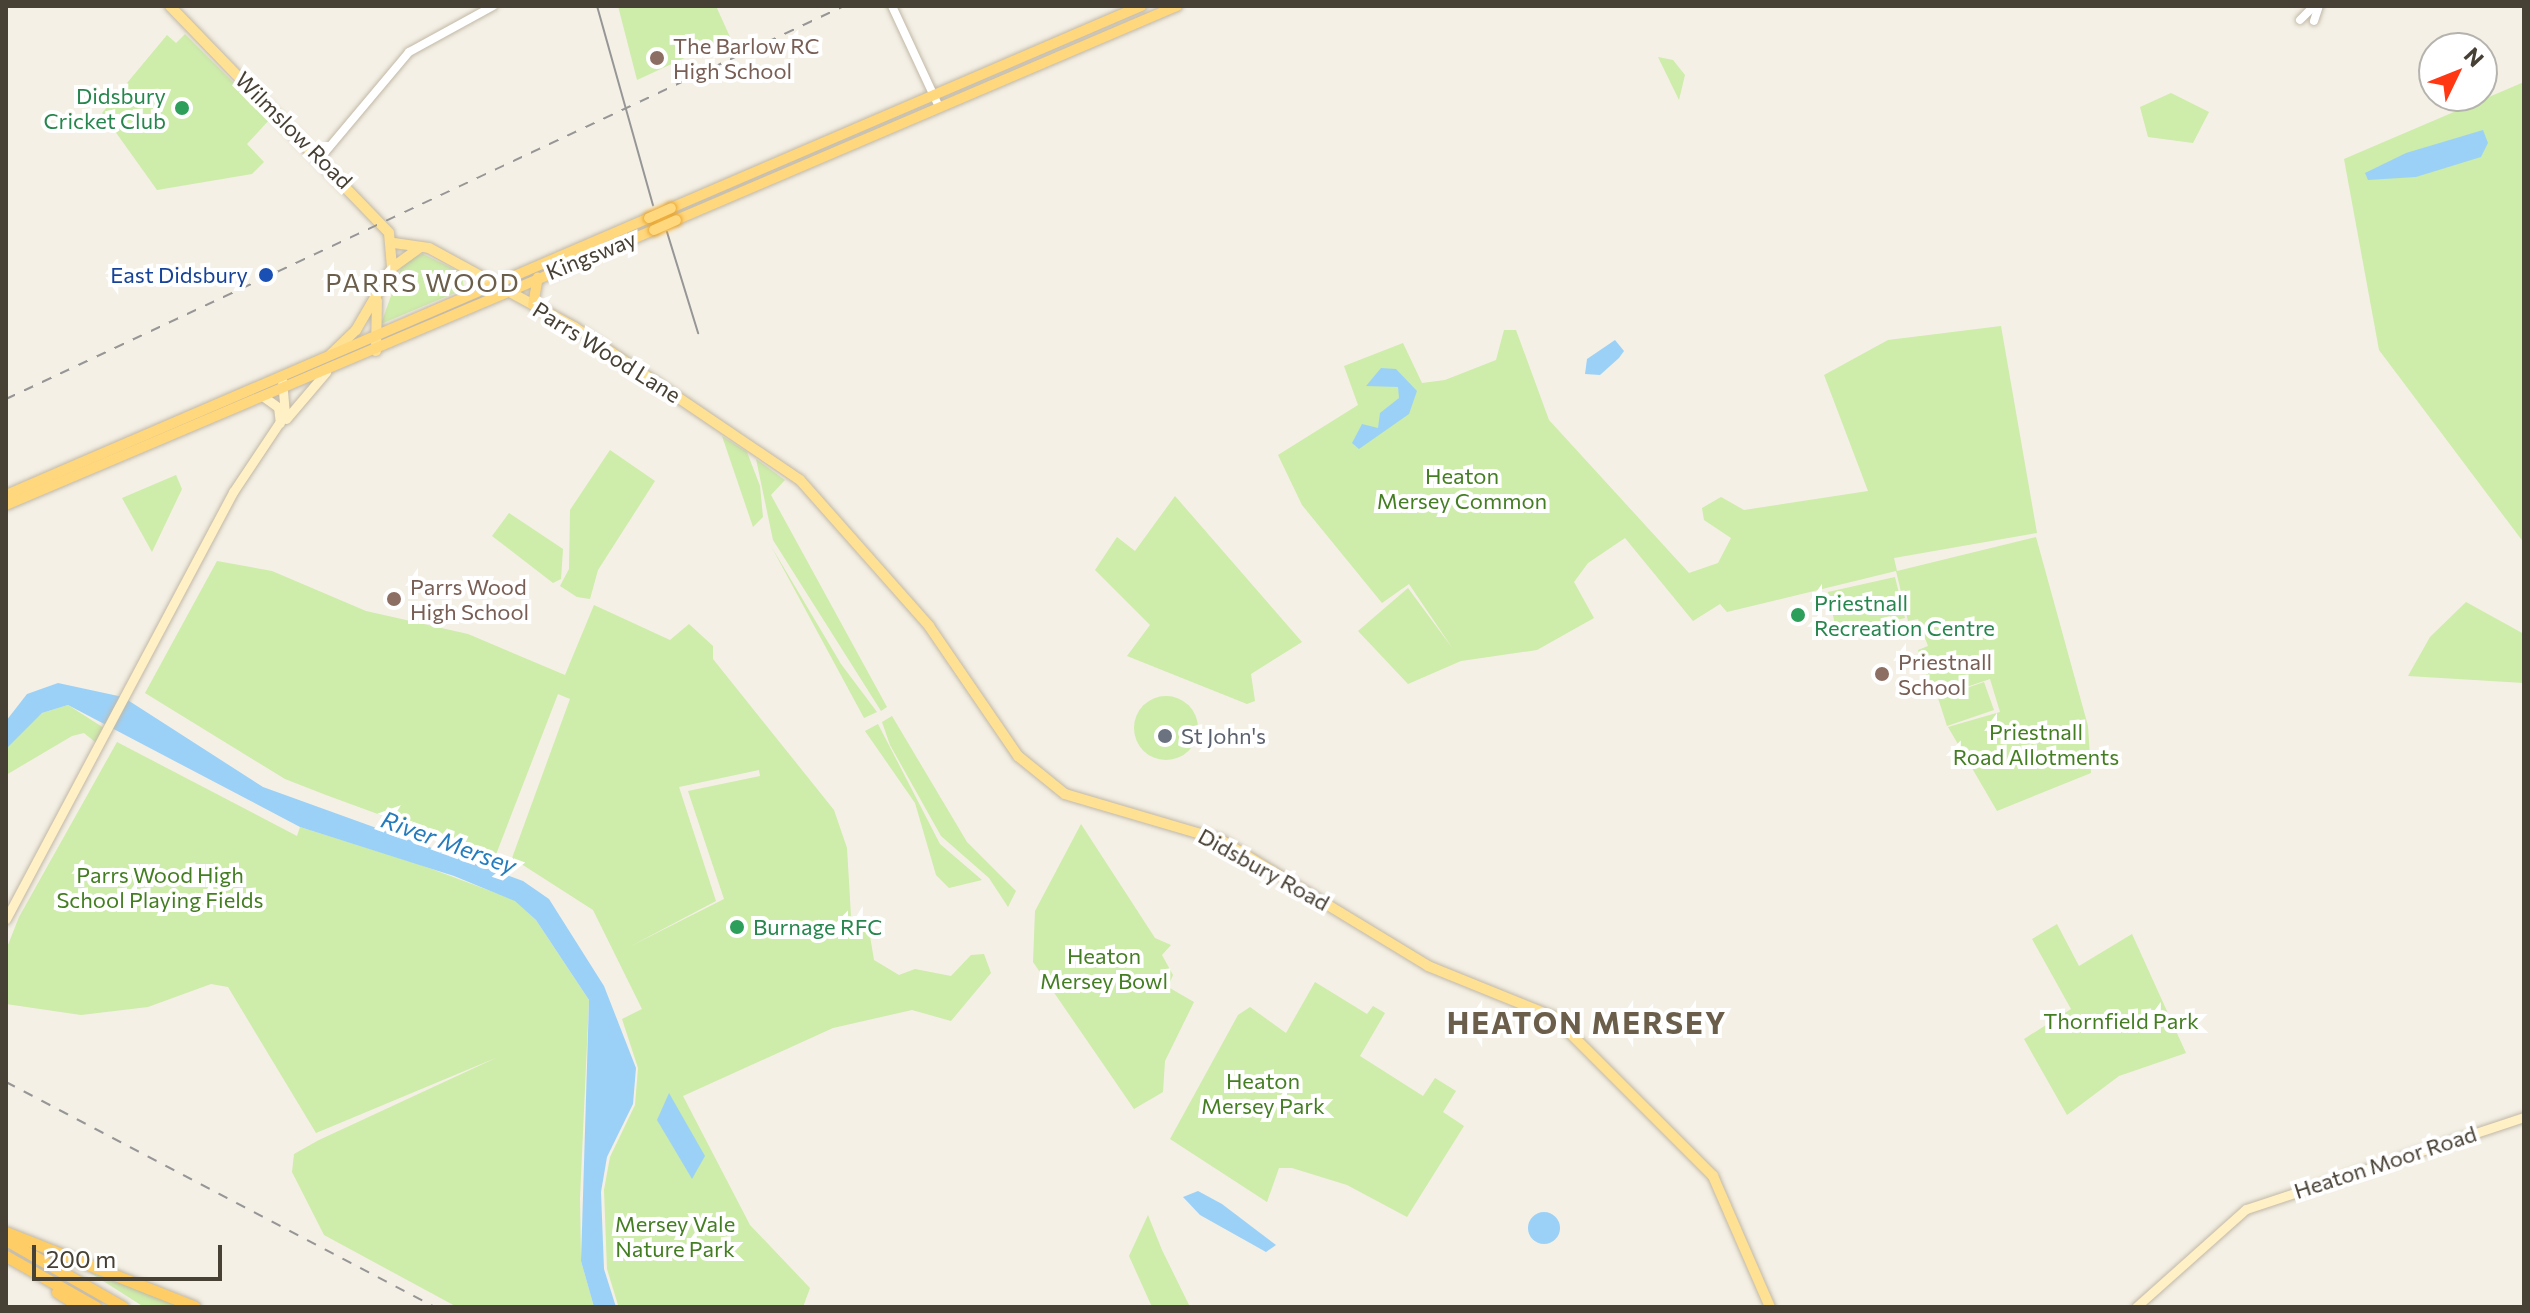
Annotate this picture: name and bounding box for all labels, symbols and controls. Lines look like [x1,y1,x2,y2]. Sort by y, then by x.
place label: The Barlow RC High School [673,32,820,84]
north arrow [2418,32,2498,112]
text: N [2459,41,2490,72]
marker: The Barlow RC High School [648,49,666,67]
street label: Wilmslow Road [230,66,358,194]
place label: Didsbury Cricket Club [44,82,166,134]
marker: Didsbury Cricket Club [173,99,191,117]
street label: Kingsway [542,225,640,285]
place label: East Didsbury [110,262,248,288]
marker: East Didsbury [255,264,277,286]
district label: PARRS WOOD [325,266,521,298]
street label: Parrs Wood Lane [528,296,686,408]
park label: Heaton Mersey Common [1377,462,1547,514]
place label: Parrs Wood High School [410,573,529,624]
place label: Priestnall Recreation Centre [1814,589,1995,640]
marker: Parrs Wood High School [385,590,403,608]
marker: Priestnall Recreation Centre [1789,606,1807,624]
place label: Priestnall School [1898,648,1992,700]
marker: Priestnall School [1873,665,1891,683]
park label: Priestnall Road Allotments [1953,718,2119,770]
place label: St John's [1181,723,1266,749]
marker: St John's [1156,727,1174,745]
water label: River Mersey [378,804,520,880]
street label: Didsbury Road [1194,822,1334,916]
park label: Parrs Wood High School Playing Fields [56,861,264,912]
place label: Burnage RFC [753,914,882,940]
marker: Burnage RFC [728,918,746,936]
park label: Heaton Mersey Bowl [1040,942,1168,994]
district label: HEATON MERSEY [1447,1004,1727,1040]
park label: Thornfield Park [2043,1008,2199,1034]
park label: Heaton Mersey Park [1201,1067,1325,1118]
street label: Heaton Moor Road [2291,1120,2479,1204]
park label: Mersey Vale Nature Park [615,1210,735,1262]
scale bar [36,1229,226,1279]
text: 200 m [46,1244,116,1273]

